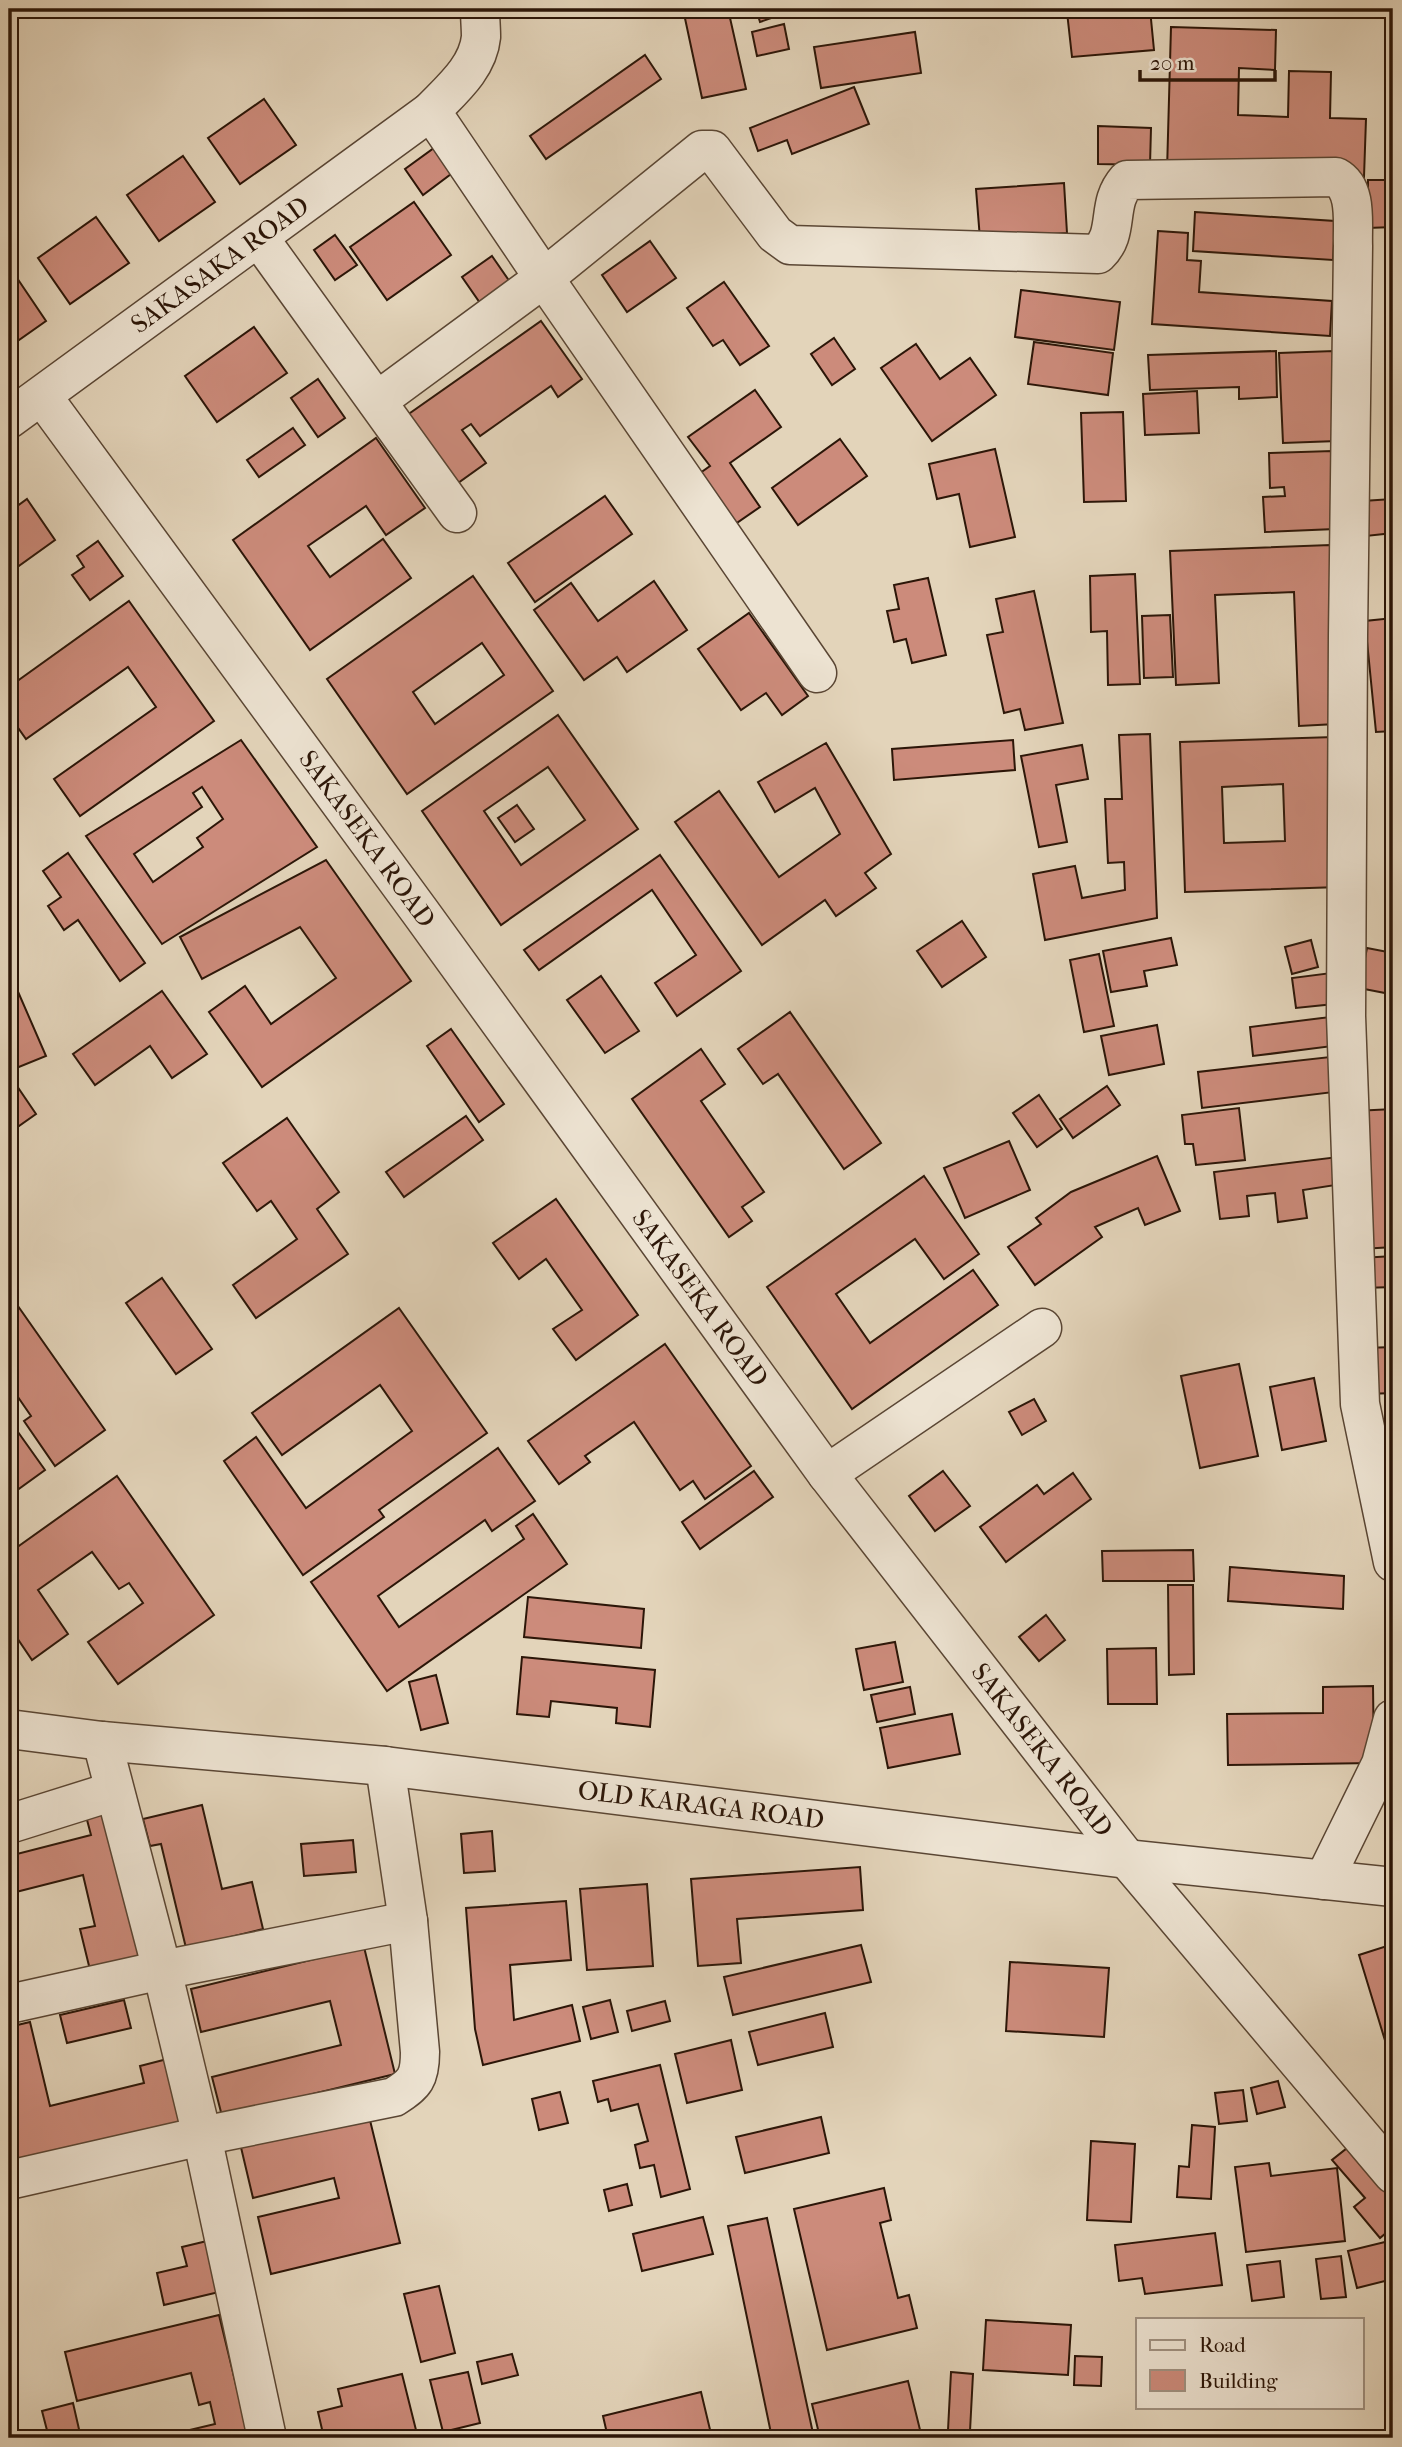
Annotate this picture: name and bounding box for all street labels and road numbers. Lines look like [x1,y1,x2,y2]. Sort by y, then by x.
street label: SAKASAKA ROAD [125,190,315,340]
street label: SAKASEKA ROAD [292,744,442,934]
street label: SAKASEKA ROAD [625,1203,775,1393]
street label: SAKASEKA ROAD [965,1657,1119,1843]
street label: OLD KARAGA ROAD [576,1775,826,1835]

